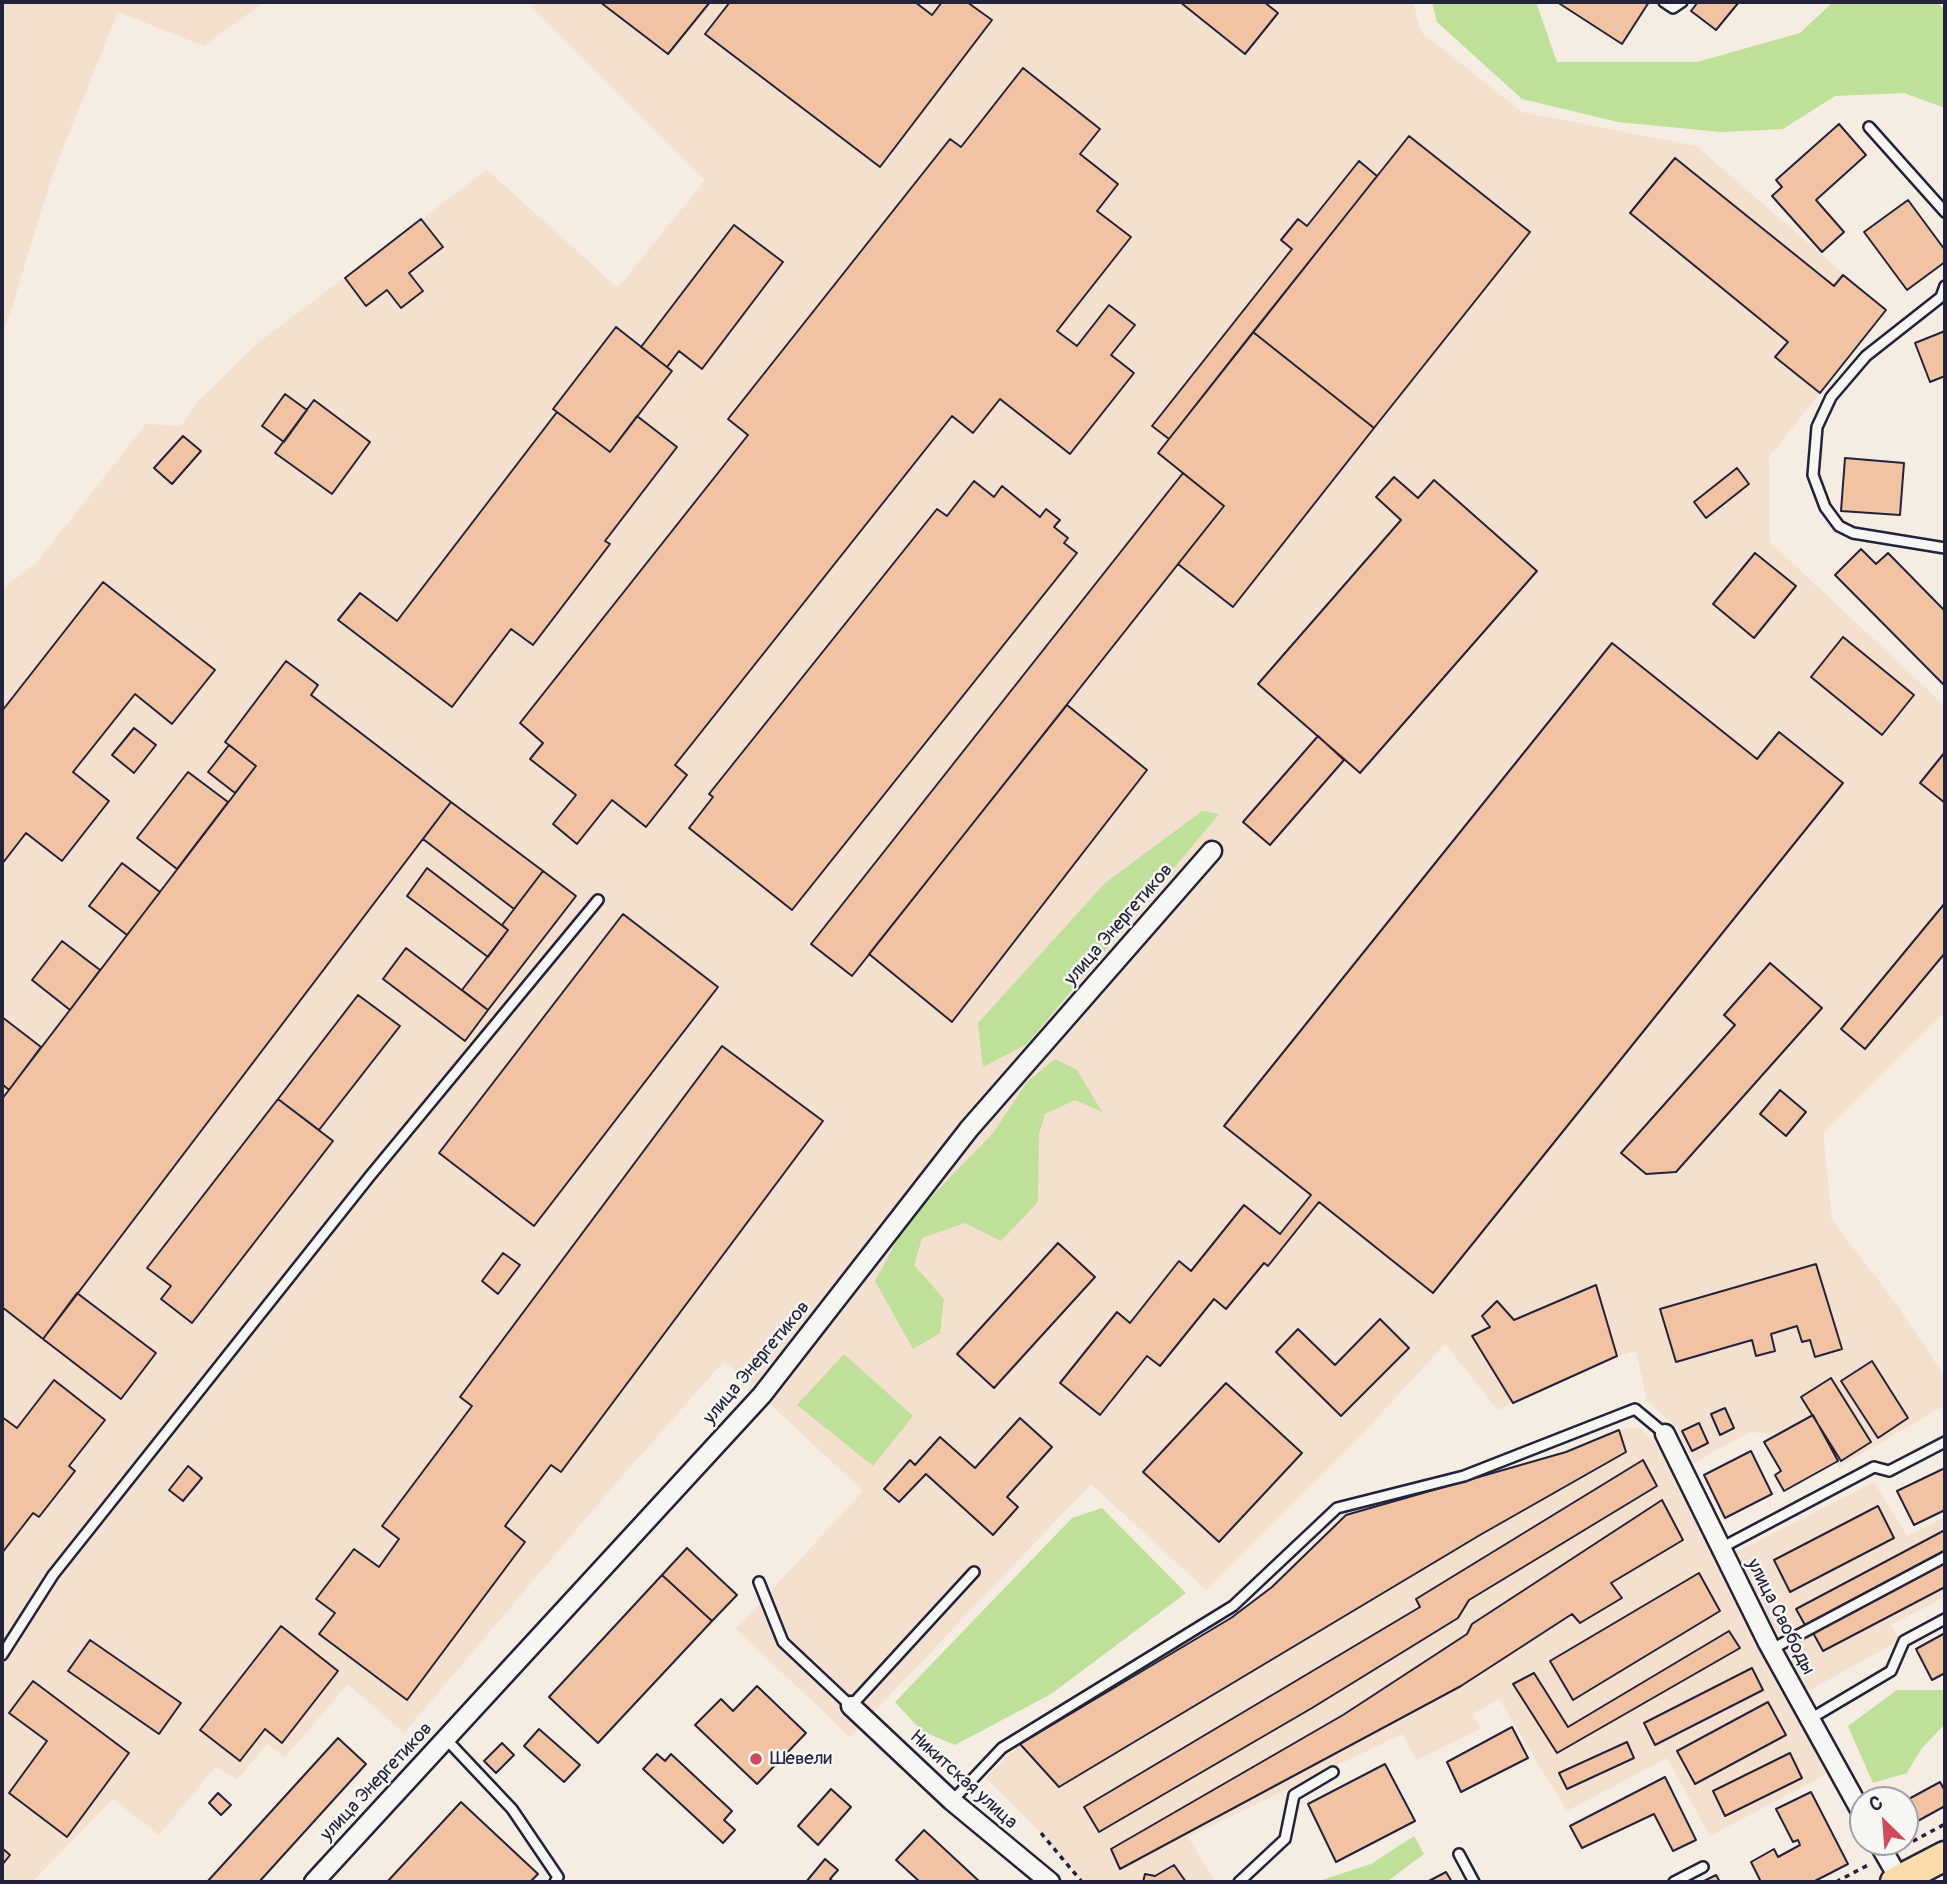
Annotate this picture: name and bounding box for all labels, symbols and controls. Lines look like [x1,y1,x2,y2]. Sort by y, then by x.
street label: улица Энергетиков [1060,859,1178,991]
street label: улица Энергетиков [699,1297,815,1429]
street label: улица Свободы [1741,1555,1819,1679]
street label: улица Энергетиков [316,1718,438,1846]
street label: Никитская улица [904,1726,1022,1834]
place label: Шевели [770,1748,832,1770]
marker: Шевели [748,1751,764,1767]
north arrow [1849,1786,1919,1856]
text: С [1866,1790,1886,1817]

